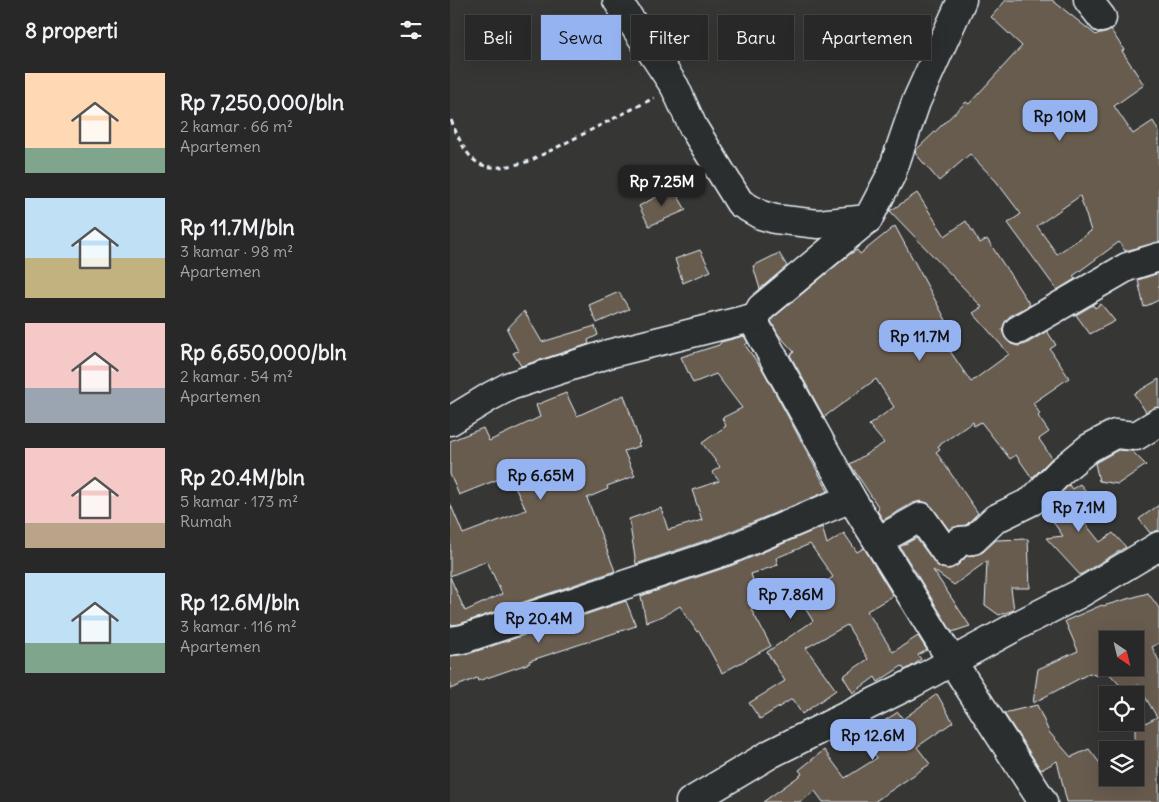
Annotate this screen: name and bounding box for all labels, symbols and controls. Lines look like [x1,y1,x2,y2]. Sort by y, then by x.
chip: Beli [465,15,531,60]
chip: Sewa [541,15,621,60]
chip: Filter [631,15,708,60]
chip: Baru [718,15,794,60]
chip: Apartemen [804,15,931,60]
icon: filters [397,16,425,44]
text: 8 properti [25,17,118,44]
text: Rp 7,250,000/bln [180,89,344,116]
icon: home [65,93,125,153]
pin: Rp 10M [1019,100,1101,142]
text: Rp 10M [1034,106,1086,126]
text: 2 kamar · 66 m² [180,116,293,136]
text: Apartemen [180,136,261,156]
pin: Rp 7.25M [610,164,714,207]
text: Rp 7.25M [629,171,695,191]
text: Rp 11.7M/bln [180,214,295,241]
icon: home [65,218,125,278]
text: 3 kamar · 98 m² [180,241,293,261]
text: Apartemen [180,261,261,281]
pin: Rp 11.7M [868,320,972,362]
text: Rp 11.7M [890,326,950,346]
text: Rp 6,650,000/bln [180,339,347,366]
icon: home [65,343,125,403]
text: 2 kamar · 54 m² [180,366,293,386]
text: Apartemen [180,386,261,406]
pin: Rp 6.65M [489,458,593,501]
text: Rp 20.4M/bln [180,464,305,491]
text: Rp 6.65M [507,465,575,485]
icon: home [65,468,125,528]
pin: Rp 7.1M [1033,490,1125,533]
text: 5 kamar · 173 m² [180,491,298,511]
text: Rp 7.1M [1053,497,1105,517]
text: Rumah [180,511,232,531]
pin: Rp 7.86M [739,578,843,620]
text: Rp 7.86M [758,584,824,604]
text: Rp 12.6M/bln [180,589,300,616]
icon: home [65,593,125,653]
pin: Rp 20.4M [487,602,591,644]
text: Rp 20.4M [505,608,573,628]
text: 3 kamar · 116 m² [180,616,297,636]
north arrow [1099,631,1144,676]
map controls [1099,631,1144,786]
text: Apartemen [180,636,261,656]
button: locate [1099,686,1144,731]
pin: Rp 12.6M [821,718,925,761]
text: Rp 12.6M [841,725,905,745]
button: layers [1099,741,1144,786]

